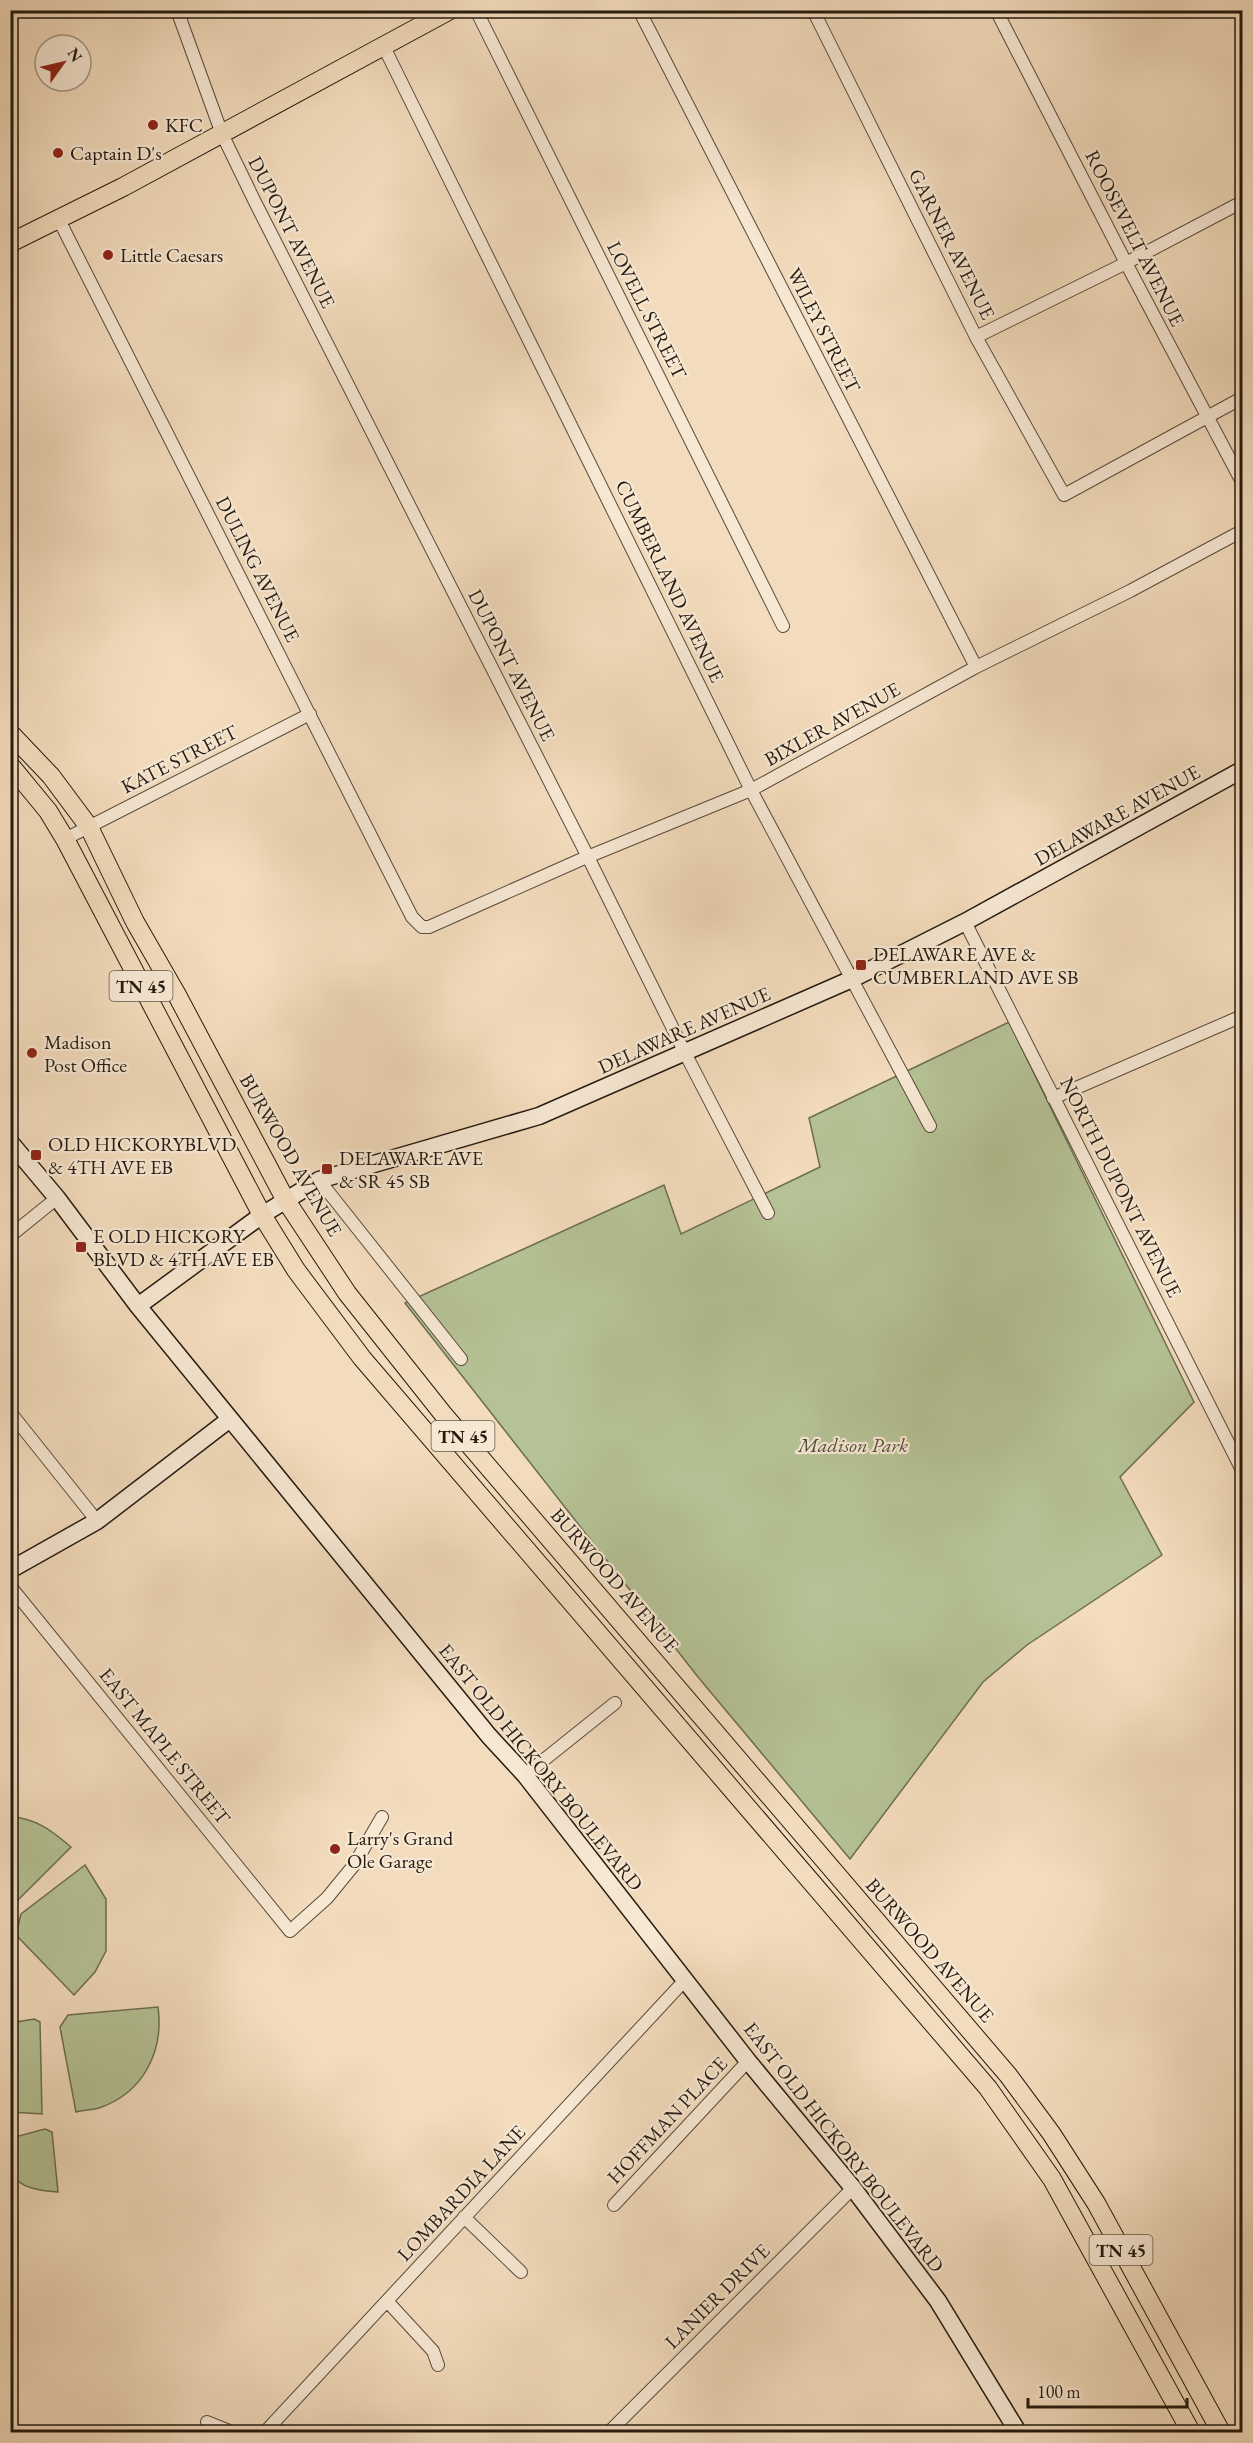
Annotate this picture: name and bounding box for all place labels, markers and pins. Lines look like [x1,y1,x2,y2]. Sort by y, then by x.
place label: KFC [165,112,203,138]
marker: KFC [146,118,160,132]
place label: Captain D's [70,140,162,166]
marker: Captain D's [51,146,65,160]
place label: Little Caesars [120,242,223,268]
marker: Little Caesars [101,248,115,262]
place label: DELAWARE AVE & CUMBERLAND AVE SB [873,941,1079,990]
marker: DELAWARE AVE & CUMBERLAND AVE SB [854,958,868,972]
place label: Madison Post Office [44,1029,127,1078]
marker: Madison Post Office [25,1046,39,1060]
place label: OLD HICKORYBLVD & 4TH AVE EB [48,1131,236,1180]
place label: DELAWARE AVE & SR 45 SB [339,1145,483,1194]
marker: OLD HICKORYBLVD & 4TH AVE EB [29,1148,43,1162]
marker: DELAWARE AVE & SR 45 SB [320,1162,334,1176]
place label: E OLD HICKORY BLVD & 4TH AVE EB [93,1223,274,1272]
marker: E OLD HICKORY BLVD & 4TH AVE EB [74,1240,88,1254]
place label: Larry's Grand Ole Garage [347,1825,454,1874]
marker: Larry's Grand Ole Garage [328,1842,342,1856]

